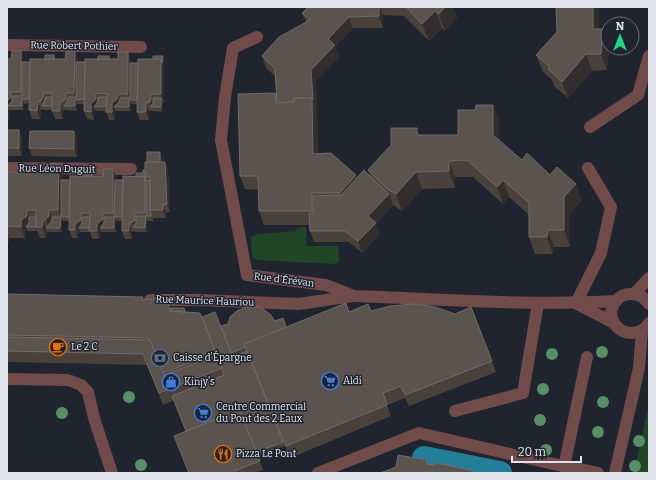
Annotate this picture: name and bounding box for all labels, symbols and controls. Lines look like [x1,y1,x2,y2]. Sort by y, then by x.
north arrow [600,16,640,56]
text: N [616,20,625,33]
street label: Rue Robert Pothier [30,39,118,53]
street label: Rue Léon Duguit [19,162,96,176]
street label: Rue d'Érévan [253,268,316,290]
street label: Rue Maurice Hauriou [155,293,255,309]
cafe icon: Le 2 C [48,337,68,357]
place label: Le 2 C [71,341,98,353]
bank icon: Caisse d'Épargne [150,348,170,368]
place label: Caisse d'Épargne [173,350,252,364]
supermarket icon: Aldi [320,371,340,391]
shop icon: Kinjy's [161,372,181,392]
place label: Aldi [343,375,362,387]
place label: Kinjy's [184,376,215,388]
place label: Centre Commercial du Pont des 2 Eaux [216,401,306,425]
supermarket icon: Centre Commercial du Pont des 2 Eaux [193,403,213,423]
scale bar [512,438,581,464]
restaurant icon: Pizza Le Pont [213,444,233,464]
text: 20 m [518,445,547,459]
place label: Pizza Le Pont [236,448,297,460]

